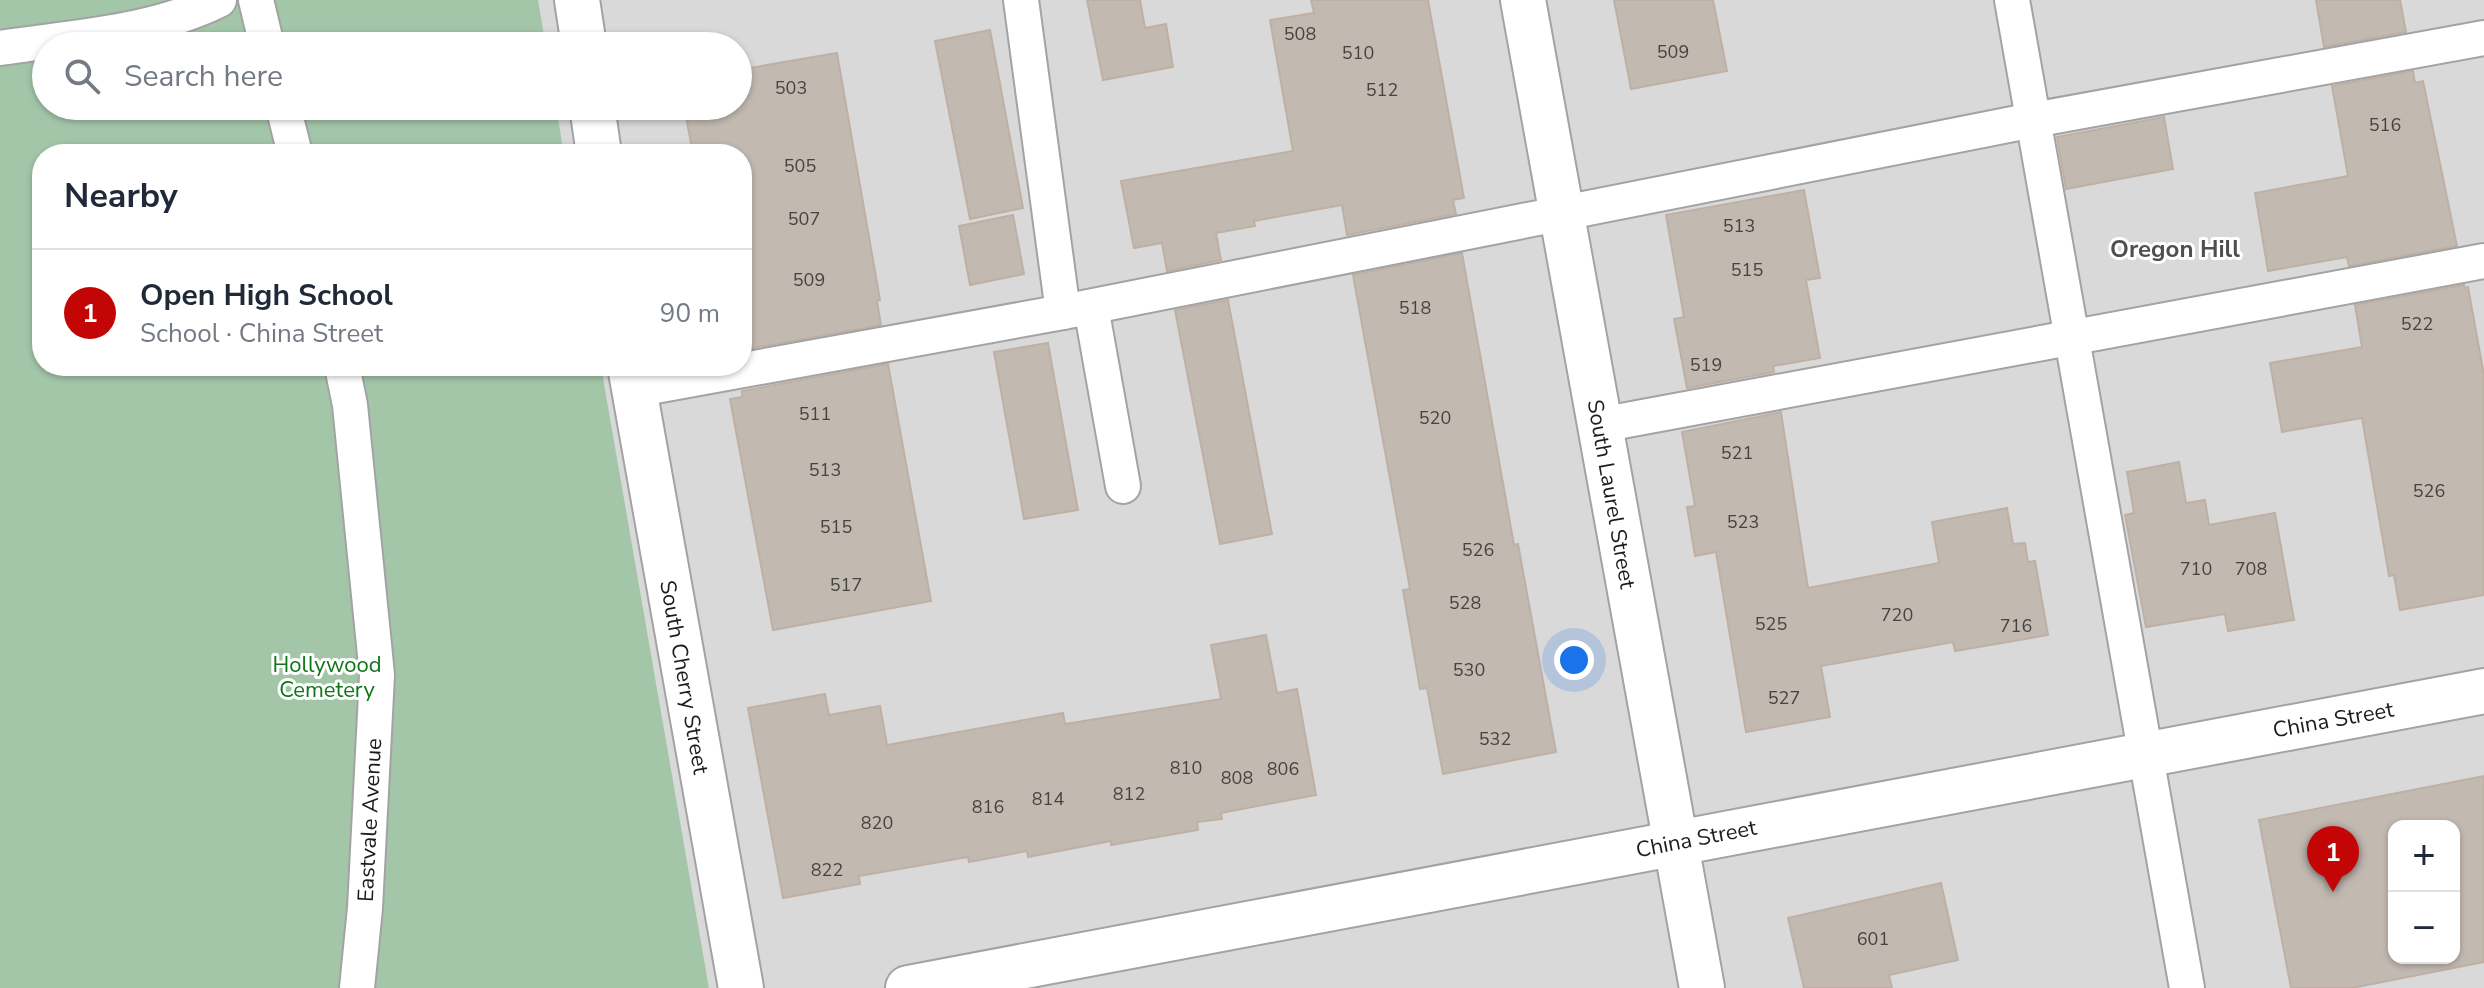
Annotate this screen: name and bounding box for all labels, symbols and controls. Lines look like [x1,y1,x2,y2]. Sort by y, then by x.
house number: 508 [1284,22,1316,46]
search box [32,32,752,120]
house number: 509 [1657,40,1689,64]
house number: 510 [1342,41,1374,65]
icon: search [60,54,104,98]
text: Search here [124,56,283,97]
house number: 503 [775,76,807,100]
house number: 512 [1366,78,1398,102]
house number: 516 [2369,113,2401,137]
house number: 505 [784,154,816,178]
text: Nearby [64,173,178,219]
house number: 507 [788,207,820,231]
house number: 513 [1723,214,1755,238]
district label: Oregon Hill [2110,233,2240,265]
house number: 515 [1731,258,1763,282]
house number: 509 [793,268,825,292]
text: Open High School [140,275,393,316]
text: 1 [82,296,98,331]
text: 90 m [660,296,720,331]
house number: 518 [1399,296,1431,320]
house number: 522 [2401,312,2433,336]
text: School · China Street [140,316,383,351]
house number: 519 [1690,353,1722,377]
street label: South Laurel Street [1580,397,1642,591]
house number: 511 [799,402,831,426]
house number: 520 [1419,406,1451,430]
house number: 521 [1721,441,1753,465]
house number: 513 [809,458,841,482]
house number: 526 [2413,479,2445,503]
house number: 523 [1727,510,1759,534]
house number: 515 [820,515,852,539]
house number: 526 [1462,538,1494,562]
house number: 710 [2180,557,2212,581]
house number: 708 [2235,557,2267,581]
house number: 517 [830,573,862,597]
street label: South Cherry Street [652,578,716,777]
house number: 528 [1449,591,1481,615]
house number: 720 [1881,603,1913,627]
house number: 525 [1755,612,1787,636]
house number: 716 [2000,614,2032,638]
your location [1554,640,1594,680]
park label: Hollywood Cemetery [272,650,382,705]
house number: 530 [1453,658,1485,682]
house number: 527 [1768,686,1800,710]
street label: China Street [2270,695,2396,745]
house number: 532 [1479,727,1511,751]
street label: Eastvale Avenue [351,737,389,903]
house number: 810 [1170,756,1202,780]
house number: 806 [1267,757,1299,781]
house number: 808 [1221,766,1253,790]
house number: 812 [1113,782,1145,806]
house number: 814 [1032,787,1064,811]
house number: 816 [972,795,1004,819]
house number: 820 [861,811,893,835]
street label: China Street [1633,813,1759,865]
map controls [2388,820,2460,964]
button: + [2388,820,2460,892]
pin: 1 [2307,826,2359,892]
house number: 822 [811,858,843,882]
button: − [2388,892,2460,964]
house number: 601 [1857,927,1889,951]

